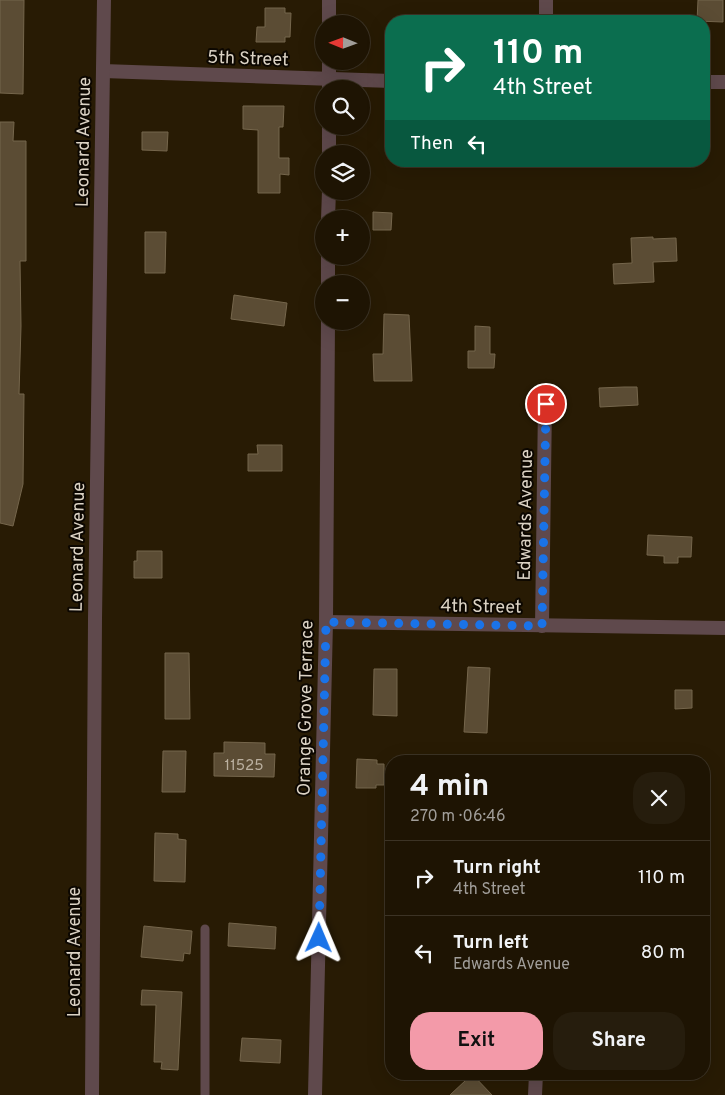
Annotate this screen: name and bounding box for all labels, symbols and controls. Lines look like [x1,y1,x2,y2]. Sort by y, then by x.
north arrow [315,15,370,70]
map controls [315,15,370,330]
text: 110 m [493,32,583,76]
icon: right [410,35,475,100]
street label: 5th Street [207,47,289,72]
text: 4th Street [493,75,593,102]
street label: Leonard Avenue [72,77,97,207]
button: search [315,80,370,135]
icon: left [463,130,491,158]
text: Then [410,132,453,156]
button: layers [315,145,370,200]
button: + [315,210,370,265]
button: − [315,275,370,330]
pin [525,383,567,425]
icon: arrive [532,390,560,418]
street label: Edwards Avenue [514,449,539,581]
street label: Leonard Avenue [66,482,91,612]
street label: 4th Street [440,595,522,620]
street label: Orange Grove Terrace [293,620,320,796]
house number: 11525 [225,757,263,776]
text: 4 min [410,769,489,806]
button: close [633,772,685,824]
text: 270 m · 06:46 [410,807,506,827]
text: Turn right [453,856,541,880]
icon: right [410,864,438,892]
text: 110 m [638,866,685,890]
text: 4th Street [453,880,525,900]
street label: Leonard Avenue [64,887,87,1017]
position arrow [292,911,344,963]
text: Turn left [453,931,529,955]
icon: left [410,939,438,967]
text: 80 m [641,941,685,965]
text: Edwards Avenue [453,955,570,975]
button: Exit [410,1012,543,1070]
button: Share [553,1012,685,1070]

